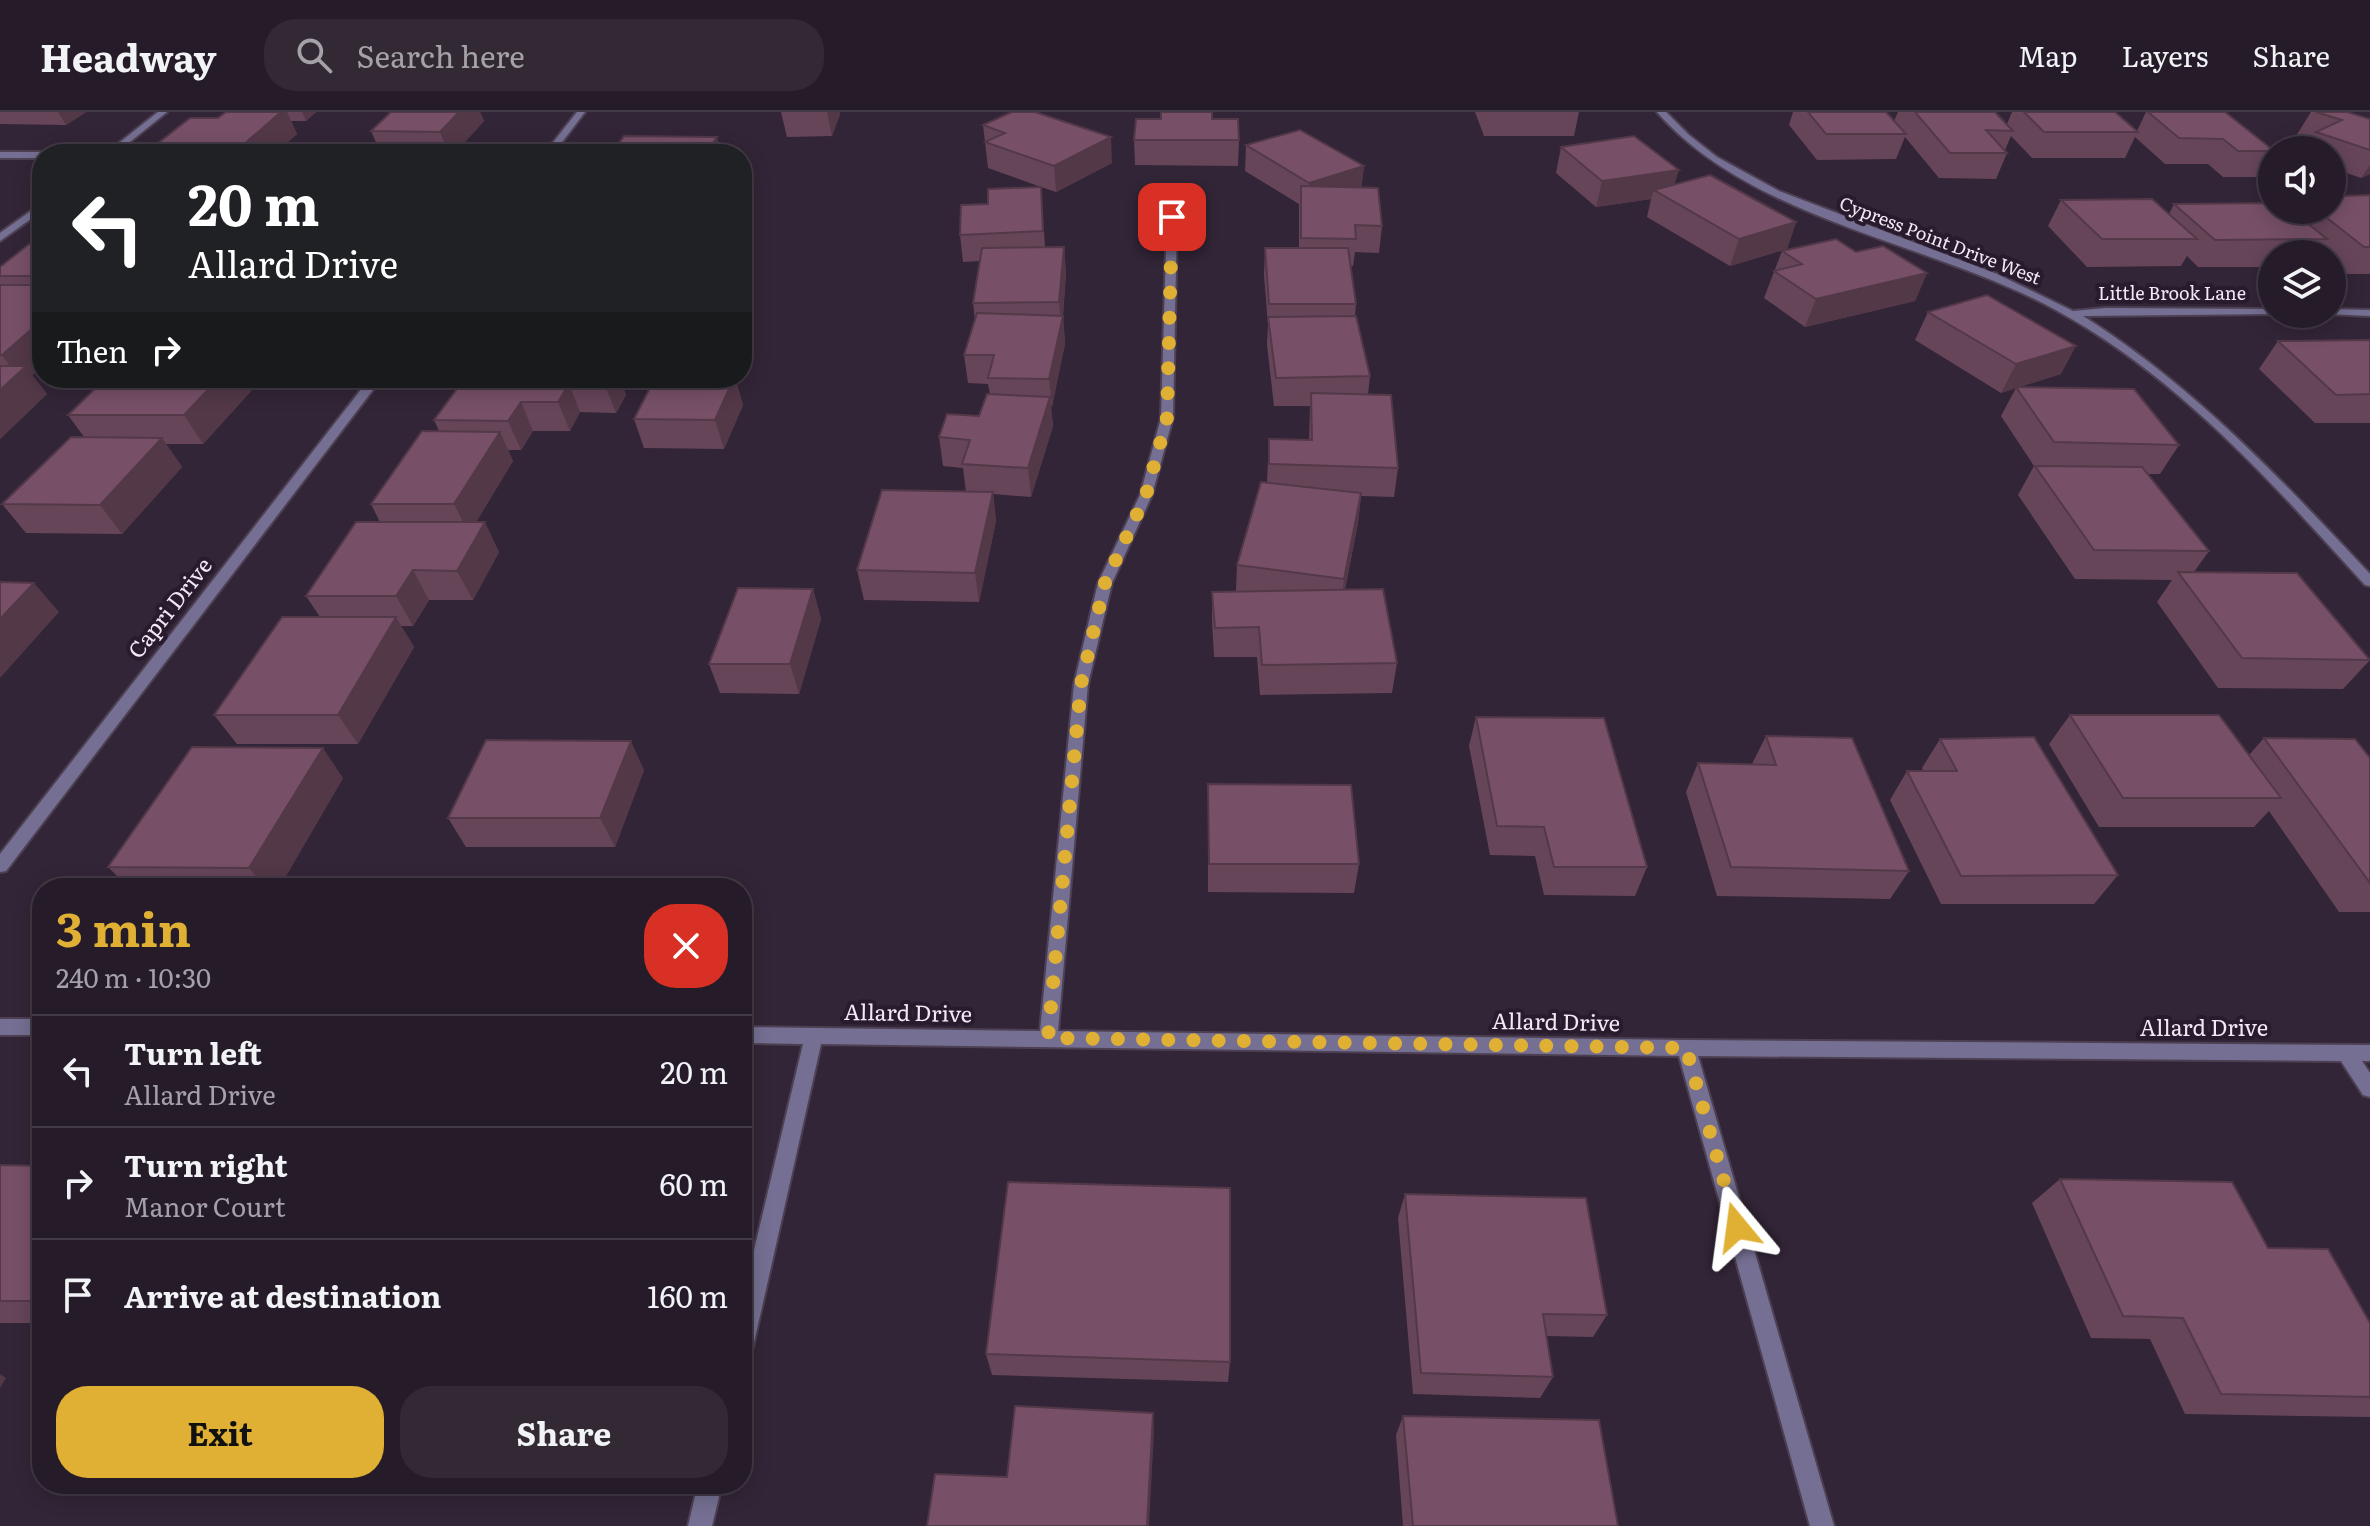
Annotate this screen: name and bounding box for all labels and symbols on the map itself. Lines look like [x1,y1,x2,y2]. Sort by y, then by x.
pin [1138,183,1206,251]
street label: Cypress Point Drive West [1836,189,2046,291]
street label: Little Brook Lane [2098,279,2246,306]
street label: Capri Drive [119,550,219,665]
street label: Allard Drive [844,994,973,1029]
street label: Allard Drive [1492,1003,1621,1038]
street label: Allard Drive [2140,1010,2268,1043]
position arrow [1695,1185,1779,1269]

